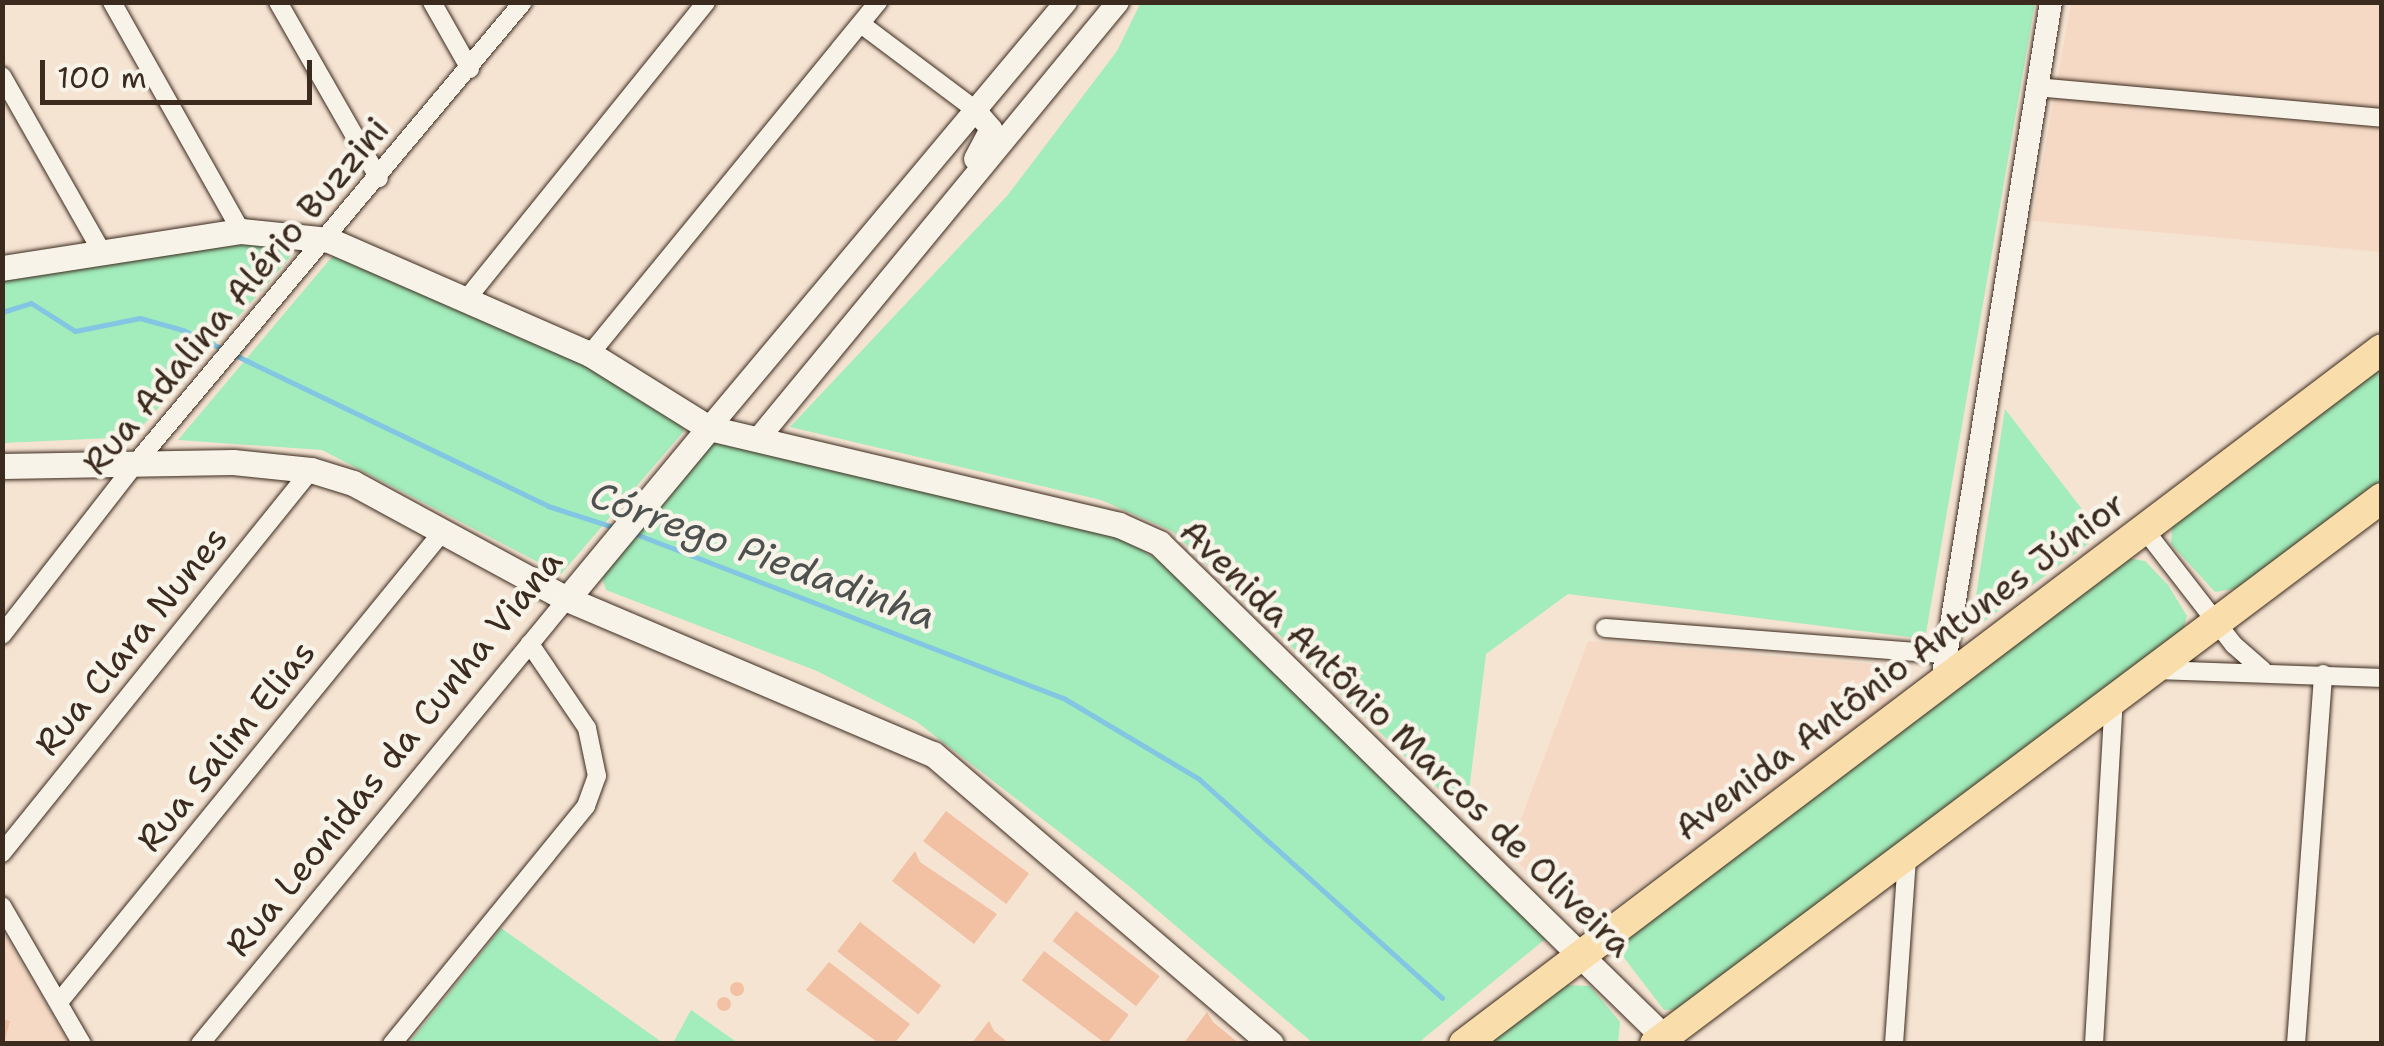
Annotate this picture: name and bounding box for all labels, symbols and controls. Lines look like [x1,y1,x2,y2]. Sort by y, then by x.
scale bar [45,40,318,102]
text: 100 m [57,57,147,98]
street label: Rua Adalina Alério Buzzini [74,109,398,483]
water label: Córrego Piedadinha [584,471,942,639]
street label: Avenida Antônio Antunes Júnior [1666,483,2134,849]
street label: Avenida Antônio Marcos de Oliveira [1171,510,1641,966]
street label: Rua Clara Nunes [26,518,236,764]
street label: Rua Leonidas da Cunha Viana [217,541,571,965]
street label: Rua Salim Elias [128,632,324,860]

